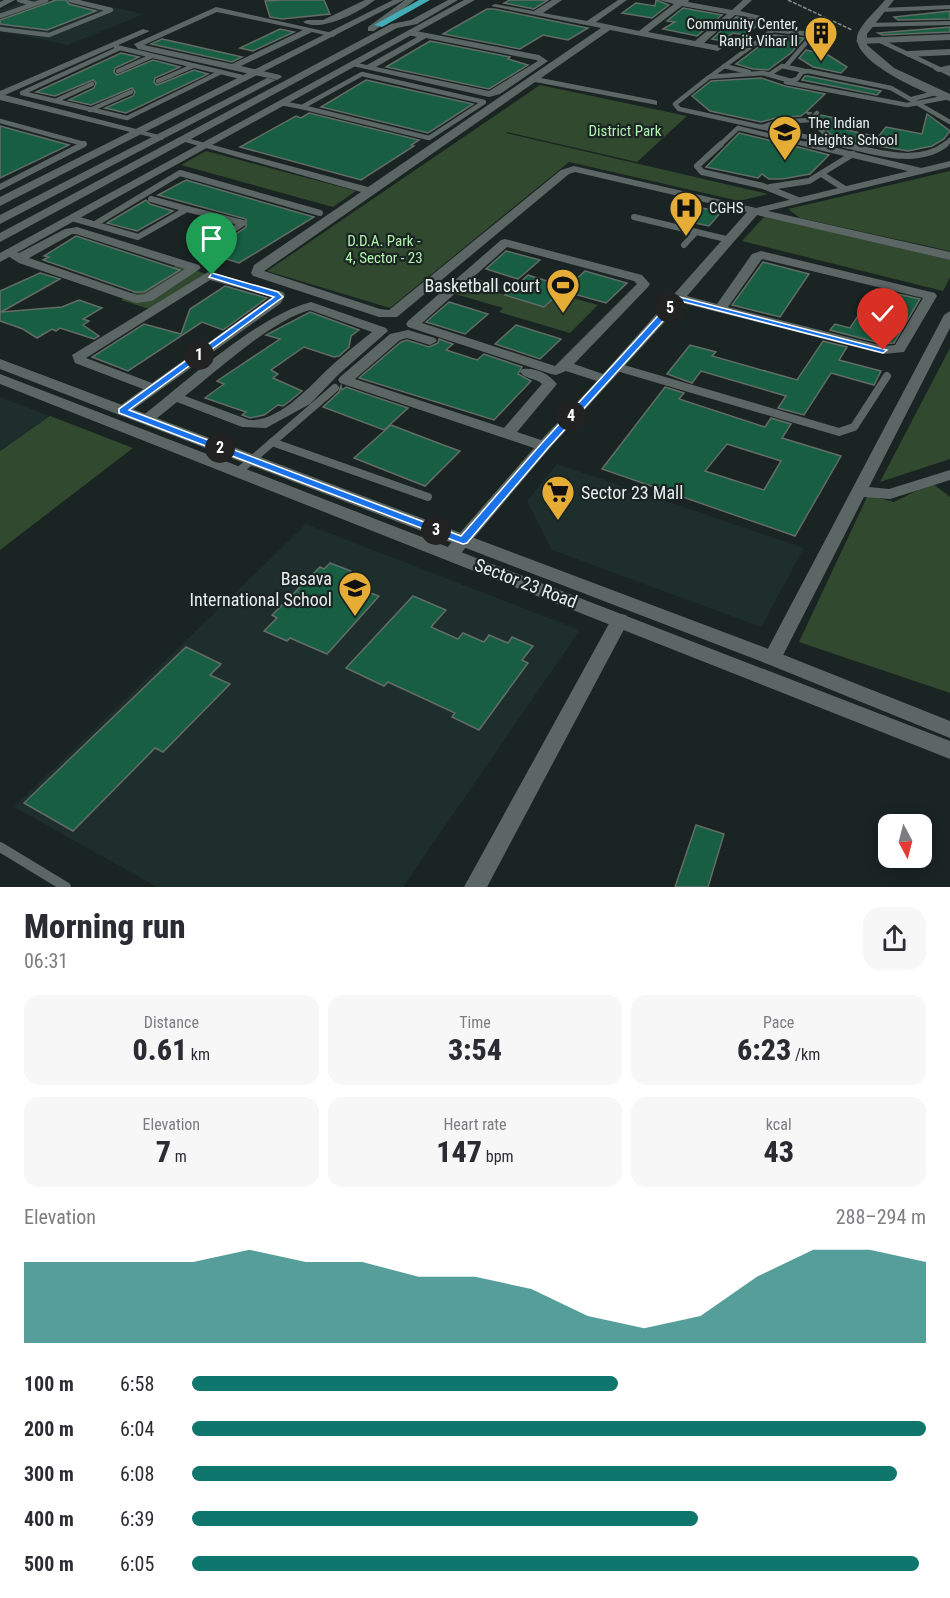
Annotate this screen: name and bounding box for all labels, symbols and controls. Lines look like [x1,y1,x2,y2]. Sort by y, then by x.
place label: Community Center, Ranjit Vihar II [686,15,798,50]
building icon: Community Center, Ranjit Vihar II [803,15,839,62]
school or university icon: The Indian Heights School [767,114,803,161]
place label: The Indian Heights School [808,114,898,149]
park label: District Park [589,122,662,140]
hospital icon: CGHS [668,190,704,237]
place label: CGHS [709,199,744,217]
pin [186,213,237,275]
icon: arrive [195,222,228,255]
park label: D.D.A. Park - 4, Sector - 23 [345,232,423,267]
sports icon: Basketball court [545,267,581,314]
place label: Basketball court [424,275,540,296]
pin [857,288,908,350]
pin: 5 [655,293,685,323]
icon: check [866,297,899,330]
text: 5 [666,298,674,317]
pin: 1 [184,340,214,370]
text: 1 [195,345,203,364]
pin: 4 [556,401,586,431]
text: 4 [567,406,575,425]
pin: 2 [205,433,235,463]
text: 2 [216,438,224,457]
supermarket icon: Sector 23 Mall [540,474,576,521]
place label: Sector 23 Mall [581,482,683,503]
pin: 3 [421,515,451,545]
text: 3 [432,520,440,539]
street label: Sector 23 Road [472,554,580,612]
place label: Basava International School [190,568,332,610]
school or university icon: Basava International School [337,570,373,617]
north arrow [878,814,932,868]
map controls [878,814,932,868]
text: Morning run [24,907,186,946]
button: share [863,907,926,970]
text: 06:31 [24,949,68,973]
text: Distance [144,1013,199,1032]
text: Time [459,1013,491,1032]
text: Pace [763,1013,794,1032]
text: 0.61 [133,1032,187,1067]
text: 3:54 [448,1032,502,1067]
text: 6:23 [737,1032,791,1067]
text: km [187,1045,210,1064]
text: /km [791,1045,820,1064]
text: Elevation [143,1115,200,1134]
text: Heart rate [443,1115,507,1134]
text: kcal [766,1115,792,1134]
text: 7 [156,1134,171,1169]
text: 147 [436,1134,482,1169]
text: 43 [763,1134,794,1169]
text: m [171,1147,187,1166]
text: bpm [482,1147,514,1166]
text: Elevation [24,1205,96,1229]
text: 288–294 m [836,1205,926,1229]
text: 100 m [24,1372,74,1396]
text: 6:58 [120,1372,154,1396]
text: 200 m [24,1417,74,1441]
text: 6:04 [120,1417,154,1441]
text: 300 m [24,1462,74,1486]
text: 6:08 [120,1462,154,1486]
text: 400 m [24,1507,74,1531]
text: 6:39 [120,1507,154,1531]
text: 500 m [24,1552,74,1576]
text: 6:05 [120,1552,154,1576]

